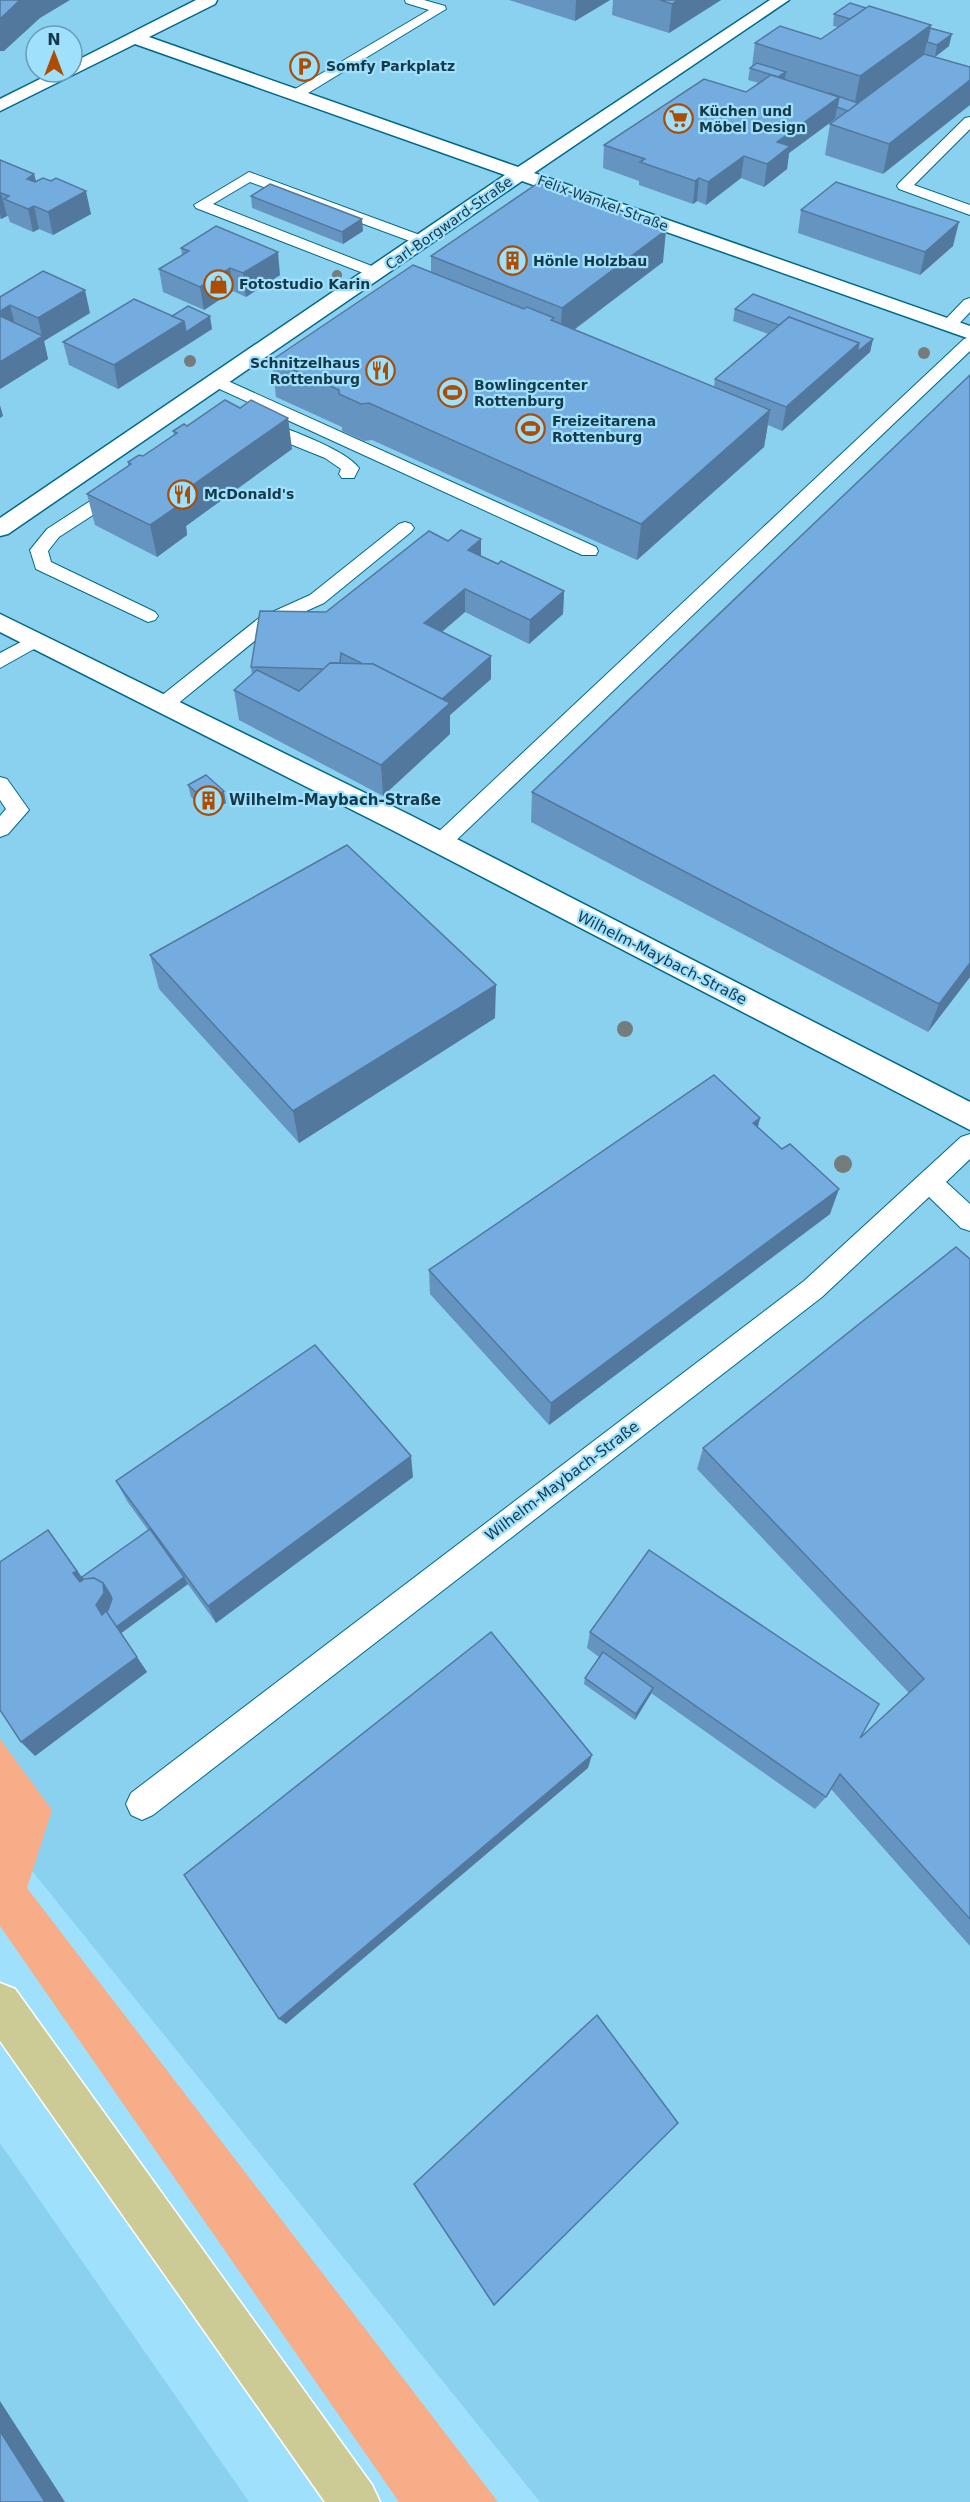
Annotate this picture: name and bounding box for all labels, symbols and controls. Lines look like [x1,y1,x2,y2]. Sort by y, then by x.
north arrow [24,24,84,84]
text: N [47,30,61,49]
parking icon: Somfy Parkplatz [289,50,321,82]
place label: Somfy Parkplatz [326,58,455,74]
supermarket icon: Küchen und Möbel Design [662,103,694,135]
place label: Küchen und Möbel Design [699,103,806,135]
street label: Felix-Wankel-Straße [535,172,671,234]
street label: Carl-Borgward-Straße [383,173,515,273]
building icon: Hönle Holzbau [496,245,528,277]
place label: Hönle Holzbau [533,253,647,269]
shop icon: Fotostudio Karin [202,268,234,300]
place label: Fotostudio Karin [239,276,370,292]
place label: Schnitzelhaus Rottenburg [250,355,360,387]
restaurant icon: Schnitzelhaus Rottenburg [365,355,397,387]
sports icon: Bowlingcenter Rottenburg [437,377,469,409]
place label: Bowlingcenter Rottenburg [474,377,588,409]
sports icon: Freizeitarena Rottenburg [515,413,547,445]
place label: Freizeitarena Rottenburg [552,413,656,445]
restaurant icon: McDonald's [167,478,199,510]
place label: McDonald's [204,486,294,502]
building icon: Wilhelm-Maybach-Straße [192,784,224,816]
place label: Wilhelm-Maybach-Straße [229,791,441,809]
street label: Wilhelm-Maybach-Straße [574,907,750,1009]
street label: Wilhelm-Maybach-Straße [481,1417,643,1545]

